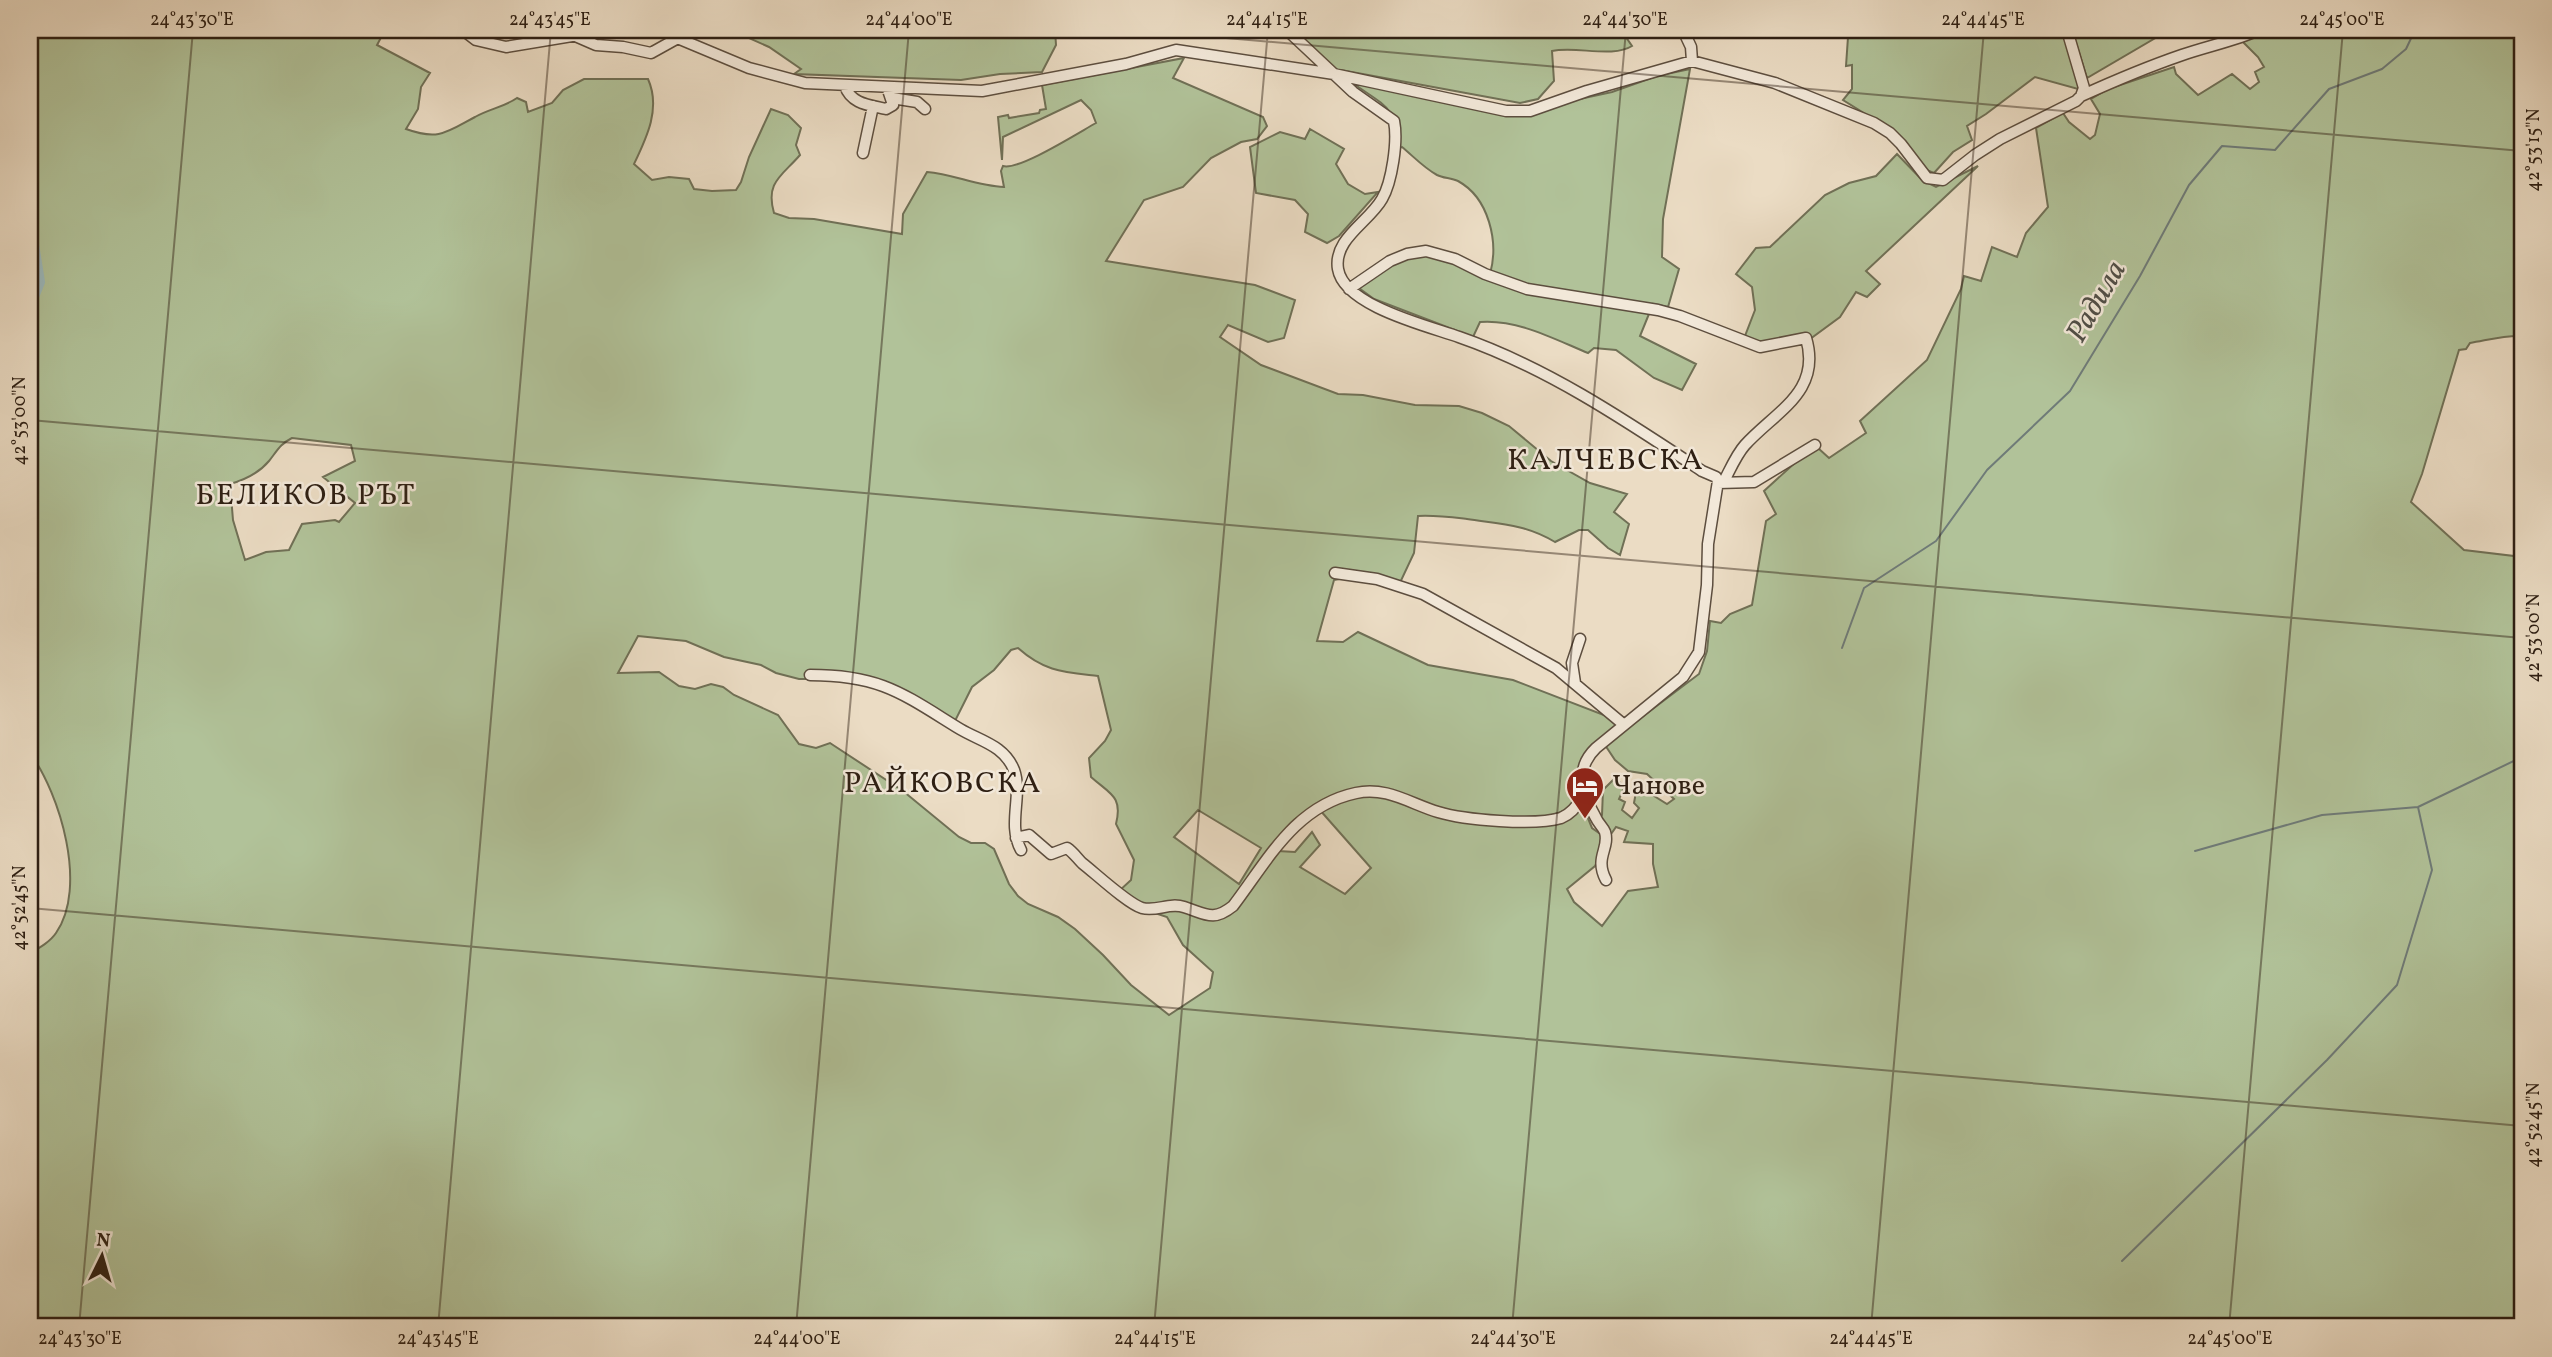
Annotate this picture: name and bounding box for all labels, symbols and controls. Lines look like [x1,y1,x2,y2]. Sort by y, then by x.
text: 24°43'30"E [150,8,234,33]
text: 24°43'45"E [509,8,591,33]
text: 24°44'00"E [865,8,953,33]
text: 24°44'15"E [1226,8,1308,33]
text: 24°44'30"E [1582,8,1668,33]
text: 24°44'45"E [1941,8,2025,33]
text: 24°45'00"E [2299,8,2385,33]
text: 42°53'15"N [2522,108,2547,192]
water label: Радила [2057,253,2137,351]
text: 42°53'00"N [8,376,33,466]
district label: КАЛЧЕВСКА [1507,440,1705,482]
district label: БЕЛИКОВ РЪТ [195,475,417,517]
text: 42°53'00"N [2522,593,2547,683]
district label: РАЙКОВСКА [844,763,1042,805]
hotel icon: Чанове [1564,765,1606,820]
place label: Чанове [1612,767,1705,806]
text: 42°52'45"N [8,865,33,951]
text: 42°52'45"N [2522,1082,2547,1168]
north arrow [66,1220,136,1290]
text: N [95,1228,112,1255]
text: 24°43'30"E [38,1327,122,1352]
text: 24°43'45"E [397,1327,479,1352]
text: 24°44'00"E [753,1327,841,1352]
text: 24°44'15"E [1114,1327,1196,1352]
text: 24°44'30"E [1470,1327,1556,1352]
text: 24°44'45"E [1829,1327,1913,1352]
text: 24°45'00"E [2187,1327,2273,1352]

